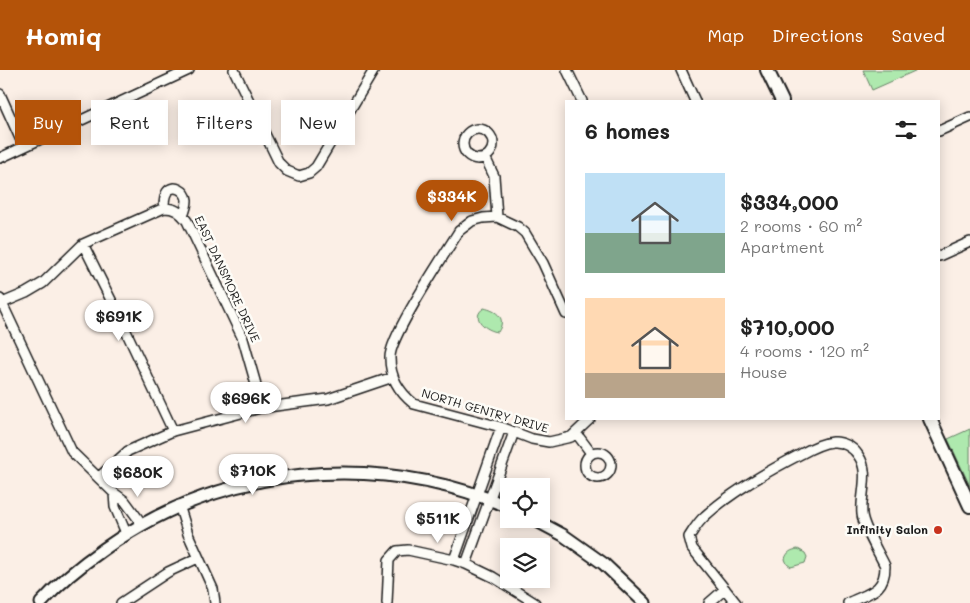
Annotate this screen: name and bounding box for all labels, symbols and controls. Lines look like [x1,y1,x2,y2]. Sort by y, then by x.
text: Homiq [25,20,102,51]
text: Map [707,23,744,47]
text: Directions [772,23,864,47]
text: Saved [892,23,945,47]
chip: Buy [15,100,81,145]
chip: Rent [91,100,168,145]
chip: Filters [178,100,271,145]
chip: New [281,100,355,145]
icon: filters [892,116,920,144]
text: 6 homes [585,117,670,144]
pin: $334K [417,180,487,222]
text: $334K [427,185,477,206]
text: $334,000 [740,188,838,215]
icon: home [625,193,685,253]
street label: EAST DANSMORE DRIVE [192,213,264,345]
text: 2 rooms · 60 m² [740,215,862,236]
text: Apartment [740,236,825,257]
pin: $691K [84,300,154,342]
text: $691K [96,305,142,326]
text: $710,000 [740,313,834,340]
icon: home [625,318,685,378]
text: 4 rooms · 120 m² [740,340,869,361]
text: House [740,361,787,382]
pin: $696K [211,382,281,424]
street label: NORTH GENTRY DRIVE [420,384,551,436]
text: $696K [221,387,271,408]
pin: $710K [218,454,288,496]
pin: $680K [103,456,173,498]
text: $710K [230,459,276,480]
text: $680K [113,461,163,482]
map controls [500,478,550,588]
button: locate [500,478,550,528]
pin: $511K [403,502,473,544]
text: $511K [416,507,460,528]
place label: Infinity Salon [846,521,928,537]
marker: Infinity Salon [932,524,944,536]
button: layers [500,538,550,588]

